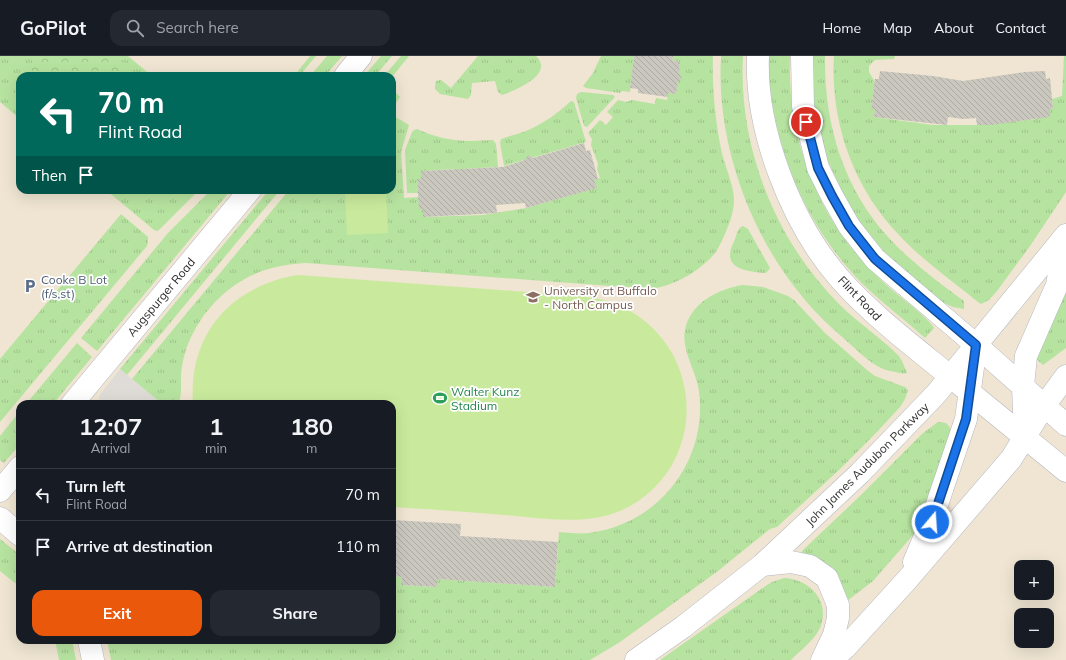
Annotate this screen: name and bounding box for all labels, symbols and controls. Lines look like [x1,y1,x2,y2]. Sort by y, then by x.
search box [110,10,390,46]
text: GoPilot [20,16,86,40]
icon: search [124,17,146,39]
text: Search here [156,18,239,37]
text: Home [822,19,861,37]
text: Map [883,19,912,37]
text: About [934,19,974,37]
text: Contact [996,19,1046,37]
text: 70 m [98,85,164,120]
icon: left [32,88,84,140]
pin [789,105,823,139]
icon: arrive [795,111,817,133]
text: Flint Road [98,120,182,143]
icon: arrive [75,164,97,186]
text: Then [32,166,67,185]
street label: Augspurger Road [124,255,198,339]
place label: Cooke B Lot (f/s,st) [41,272,107,301]
street label: Flint Road [835,273,885,323]
parking icon: Cooke B Lot (f/s,st) [22,278,38,294]
place label: University at Buffalo - North Campus [544,283,657,312]
school or university icon: University at Buffalo - North Campus [525,289,541,305]
place label: Walter Kunz Stadium [451,384,520,413]
sports icon: Walter Kunz Stadium [432,390,448,406]
street label: John James Audubon Parkway [802,399,932,529]
text: 12:07 [79,411,142,441]
text: 1 [209,411,223,441]
text: 180 [290,411,333,441]
text: Arrival [91,440,130,456]
text: min [205,440,227,456]
text: m [306,440,317,456]
text: Turn left [66,477,125,496]
icon: left [32,484,54,506]
text: 70 m [345,485,380,504]
text: Flint Road [66,496,127,512]
position arrow [911,501,953,543]
icon: arrive [32,536,54,558]
text: Arrive at destination [66,537,213,556]
text: 110 m [336,537,380,556]
map controls [1014,560,1054,648]
button: + [1014,560,1054,600]
button: Exit [32,590,202,636]
button: Share [210,590,380,636]
button: − [1014,608,1054,648]

